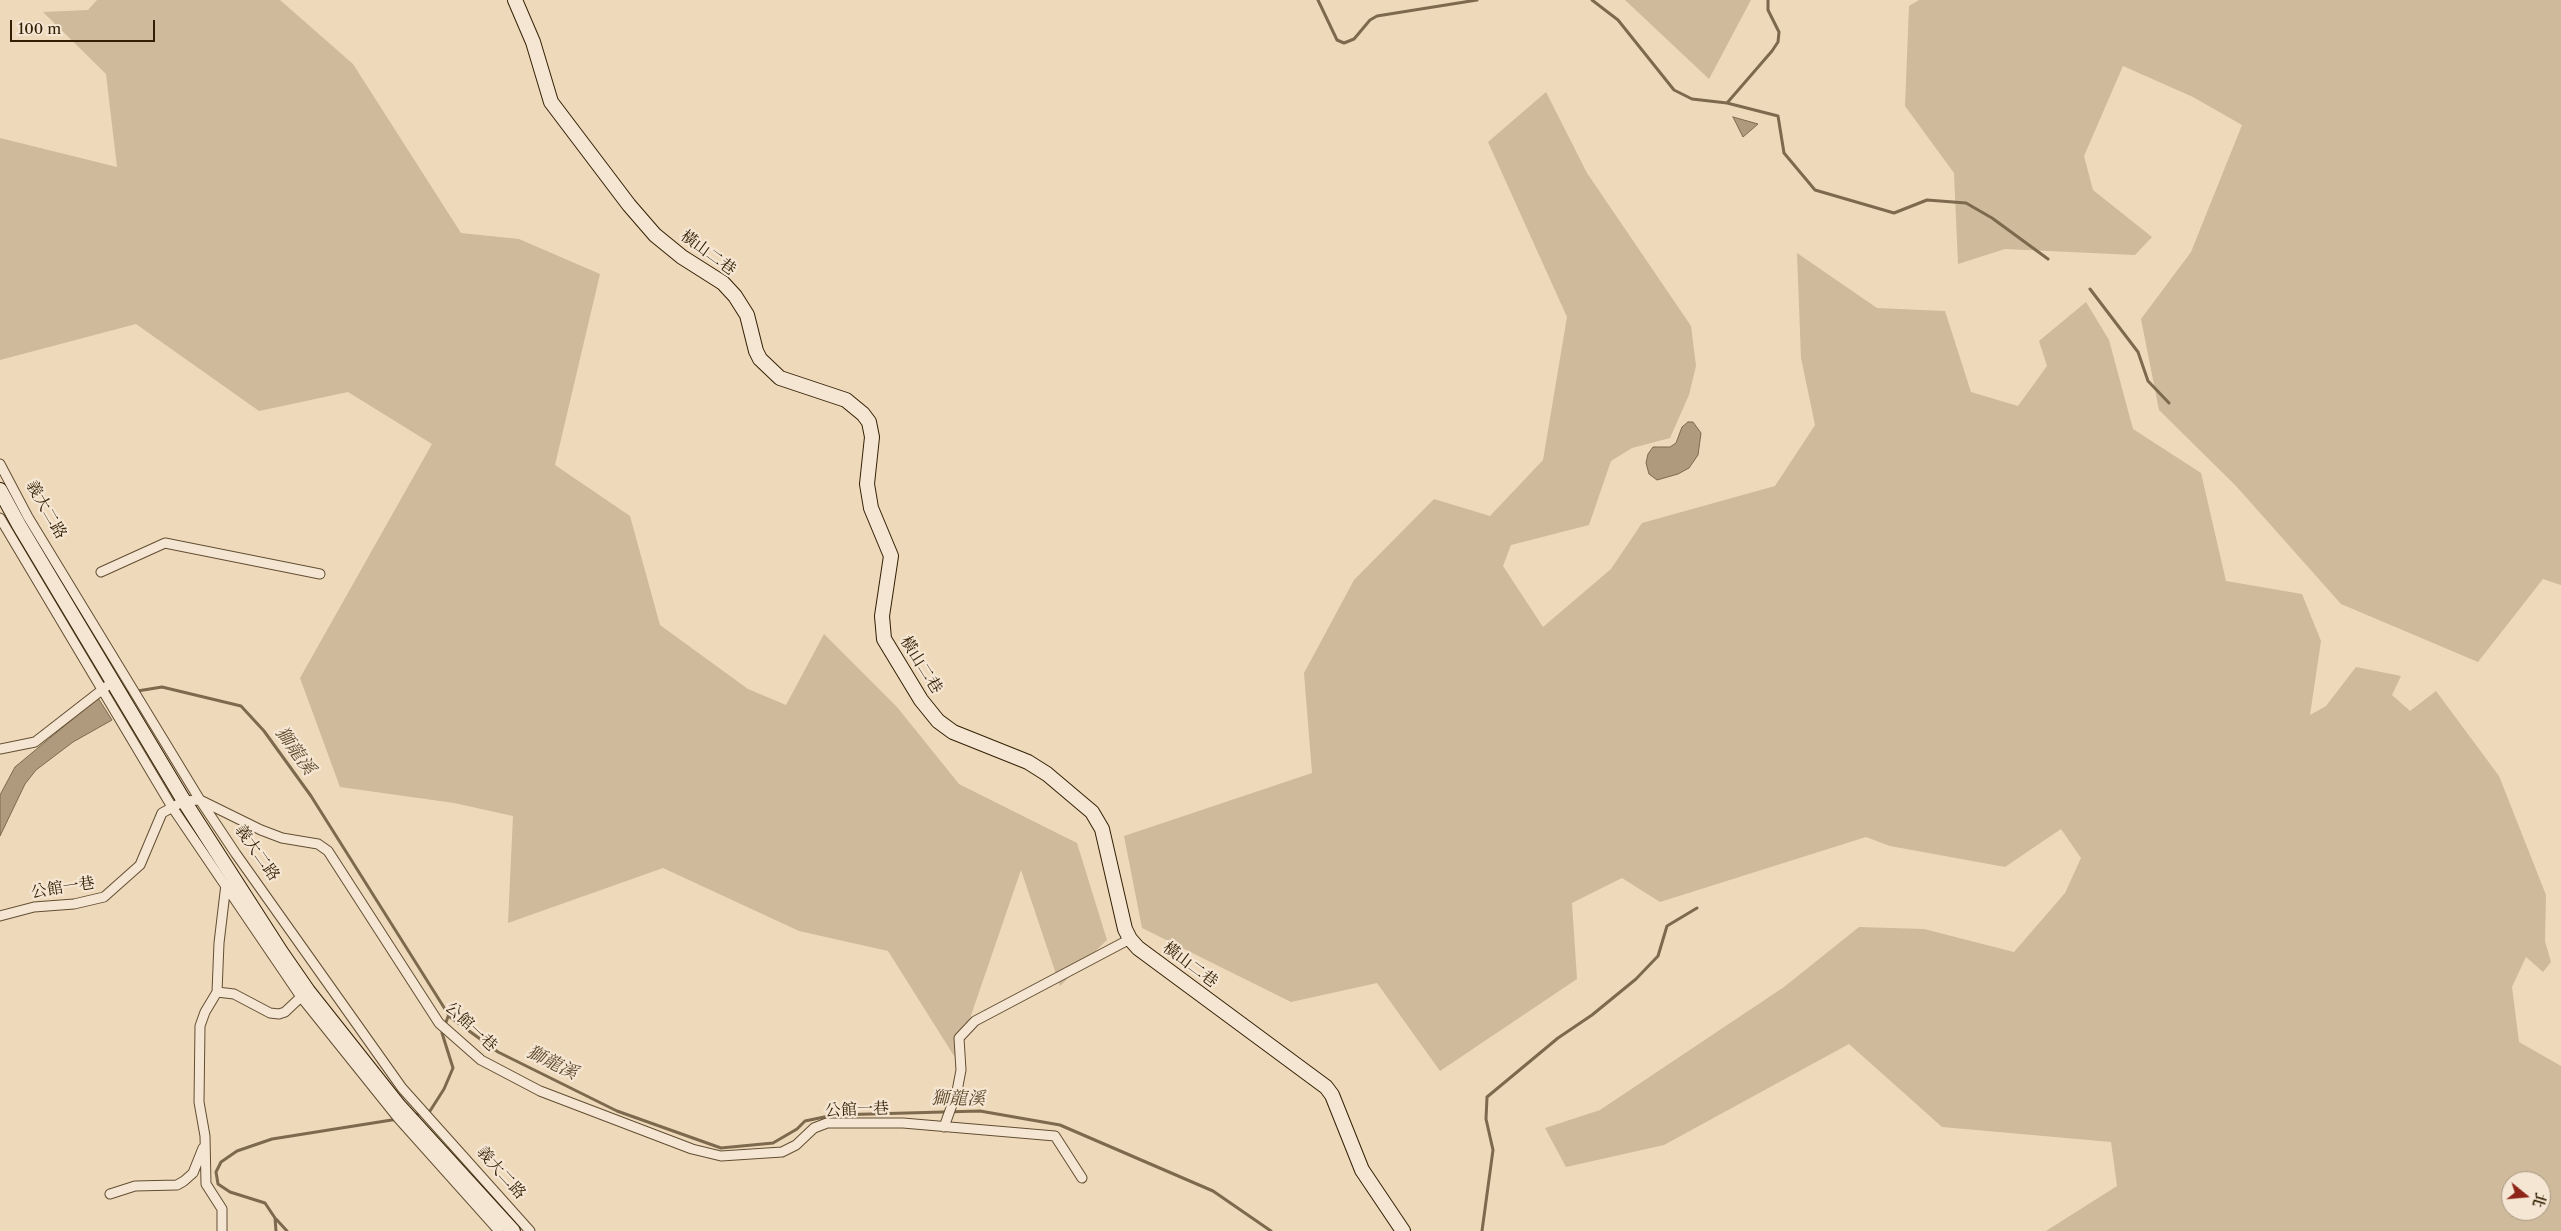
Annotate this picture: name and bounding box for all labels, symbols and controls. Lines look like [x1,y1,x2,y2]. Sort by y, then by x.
scale bar [12,10,158,42]
text: 100 m [18,19,61,38]
street label: 橫山二巷 [676,226,740,280]
street label: 義大二路 [22,477,70,543]
street label: 橫山二巷 [896,633,946,697]
water label: 獅龍溪 [270,723,320,779]
street label: 義大二路 [231,821,283,885]
street label: 公館一巷 [30,874,96,902]
street label: 橫山二巷 [1159,938,1221,992]
street label: 公館一巷 [441,998,501,1056]
water label: 獅龍溪 [523,1041,581,1085]
water label: 獅龍溪 [931,1088,985,1110]
street label: 公館一巷 [825,1099,889,1121]
street label: 義大二路 [472,1143,530,1203]
north arrow [2501,1171,2551,1221]
text: 北 [2529,1191,2550,1209]

